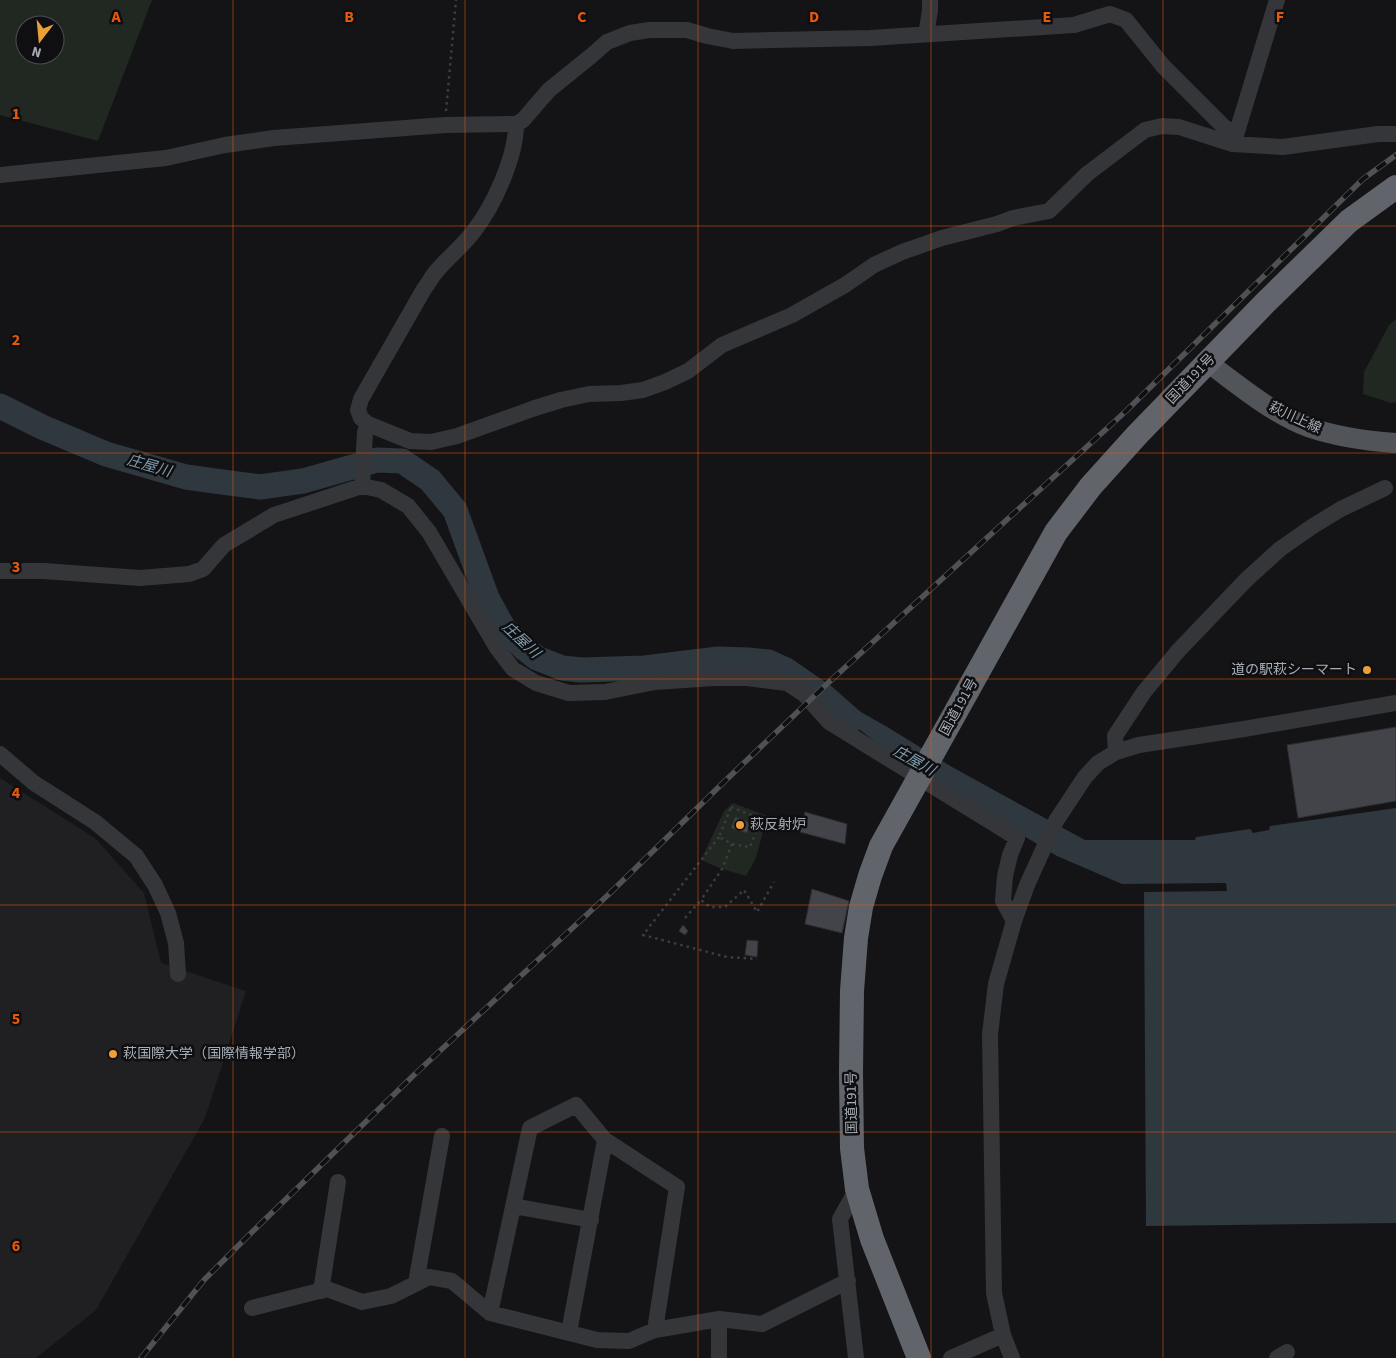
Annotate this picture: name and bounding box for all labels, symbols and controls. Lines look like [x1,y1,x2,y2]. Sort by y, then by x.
text: A [110,6,121,28]
text: B [344,6,354,28]
text: C [577,6,587,28]
text: D [809,6,819,28]
text: E [1043,6,1051,28]
text: F [1276,6,1284,28]
north arrow [15,15,65,65]
text: N [29,41,44,62]
text: 1 [12,103,20,125]
text: 2 [12,329,20,351]
street label: 国道191号 [1162,349,1220,409]
street label: 萩川上線 [1265,397,1325,439]
water label: 庄屋川 [124,450,175,483]
text: 3 [12,556,20,578]
water label: 庄屋川 [497,617,546,664]
place label: 道の駅萩シーマート [1231,660,1357,680]
marker: 道の駅萩シーマート [1361,664,1373,676]
street label: 国道191号 [935,675,983,739]
water label: 庄屋川 [889,741,941,782]
text: 4 [12,782,21,804]
place label: 萩反射炉 [750,815,806,835]
marker: 萩反射炉 [734,819,746,831]
text: 5 [12,1008,20,1030]
place label: 萩国際大学（国際情報学部） [123,1044,305,1064]
marker: 萩国際大学（国際情報学部） [107,1048,119,1060]
street label: 国道191号 [841,1071,863,1135]
text: 6 [12,1235,20,1257]

